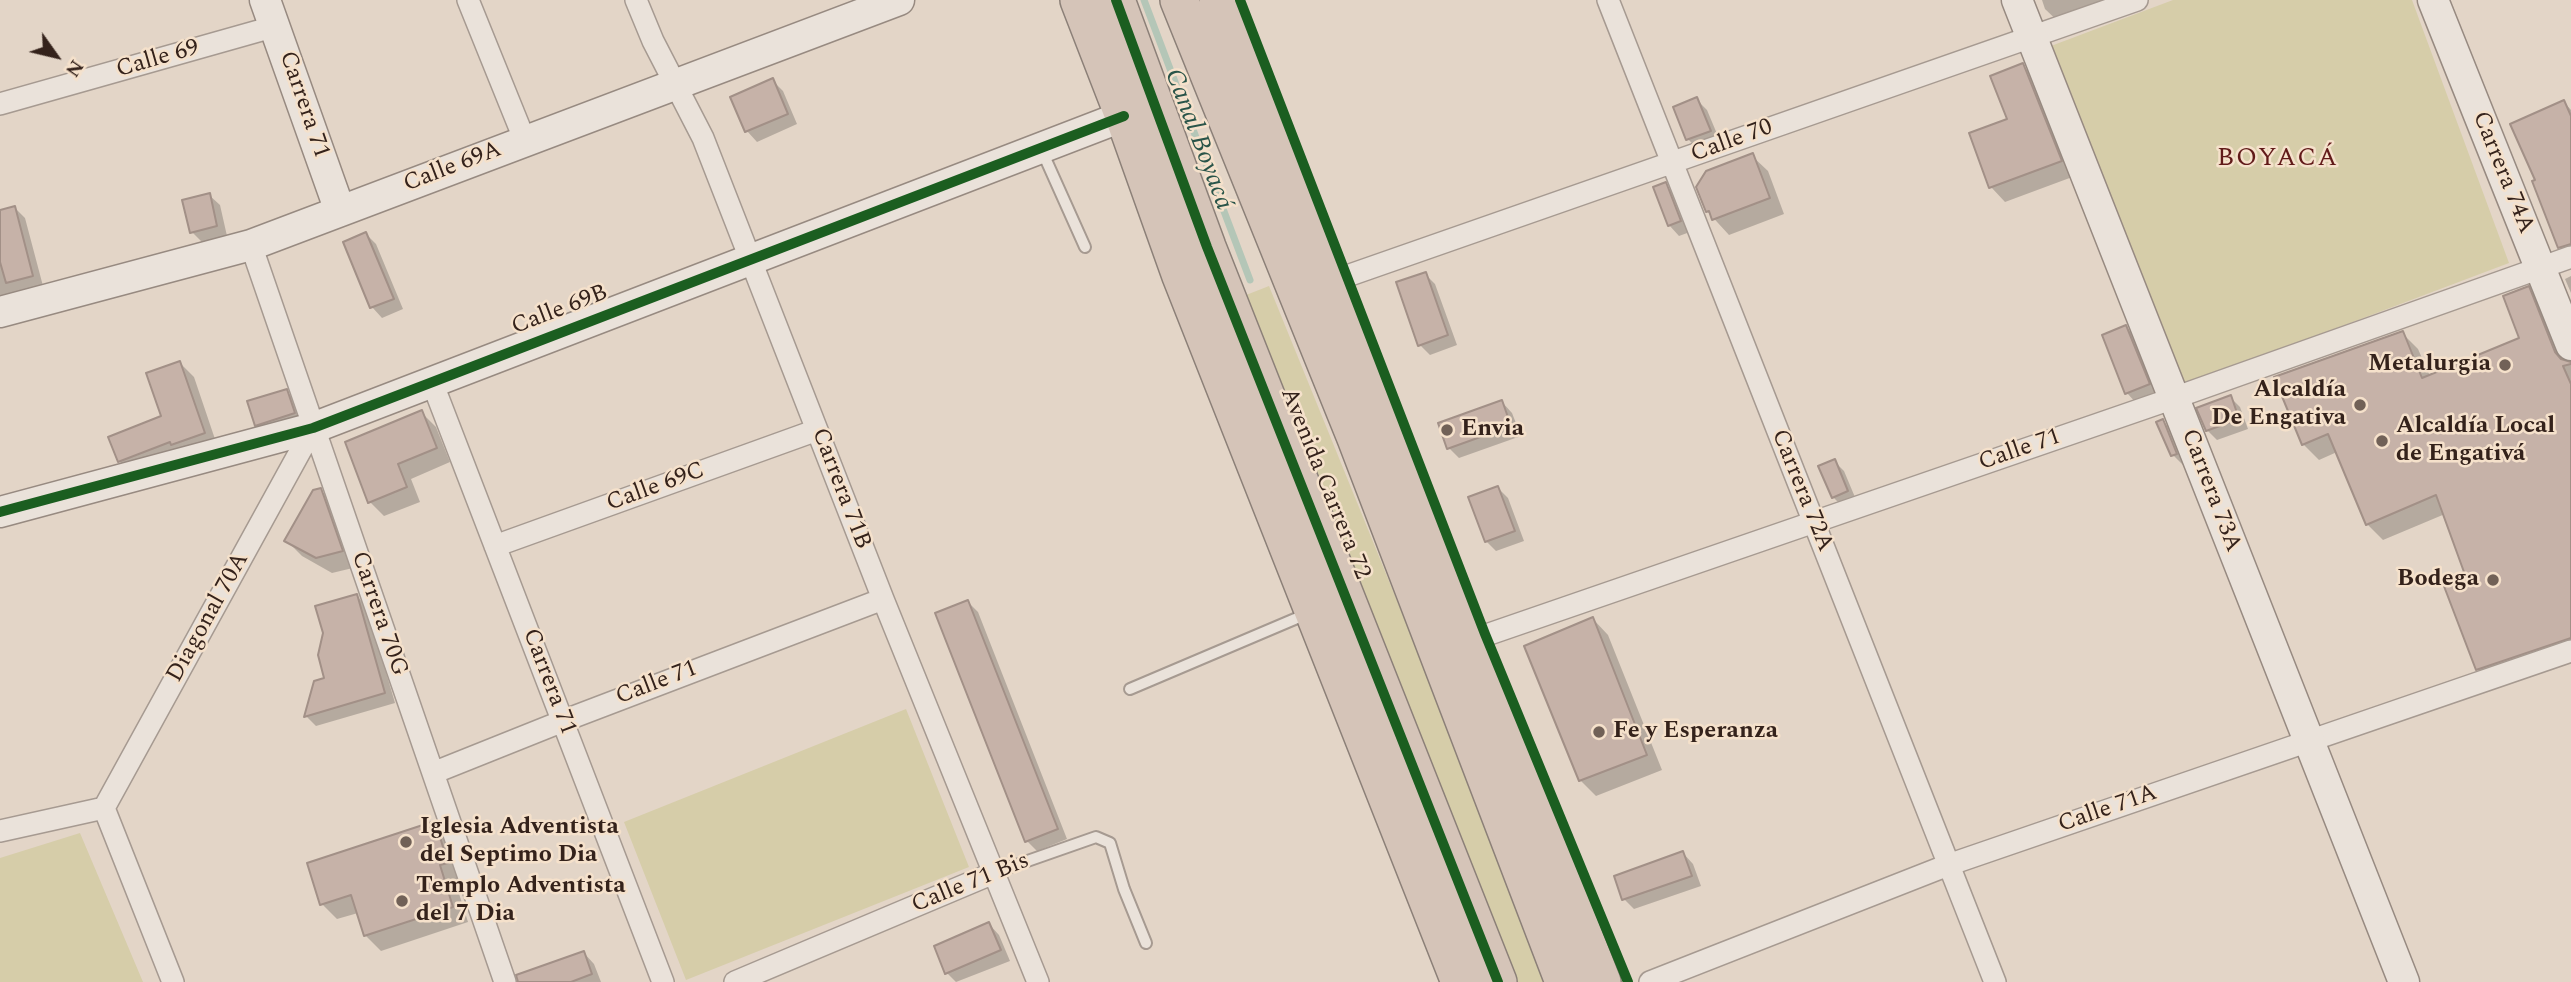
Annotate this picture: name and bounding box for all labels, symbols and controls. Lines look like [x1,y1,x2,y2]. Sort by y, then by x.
north arrow [21,21,91,91]
street label: Calle 69 [113,34,203,86]
street label: Carrera 71 [271,48,335,162]
text: N [57,53,90,83]
water label: Canal Boyacá [1156,65,1238,215]
street label: Carrera 74A [2464,108,2540,238]
street label: Calle 70 [1687,114,1777,170]
street label: Calle 69A [400,136,506,200]
district label: BOYACÁ [2218,144,2338,176]
street label: Calle 69B [508,280,612,342]
place label: Metalurgia [2368,351,2491,379]
marker: Metalurgia [2497,357,2513,373]
place label: Alcaldía De Engativa [2211,377,2346,433]
street label: Avenida Carrera 72 [1272,384,1376,584]
marker: Alcaldía De Engativa [2352,397,2368,413]
place label: Alcaldía Local de Engativá [2396,413,2555,469]
place label: Envia [1461,416,1524,444]
marker: Envia [1439,422,1455,438]
street label: Carrera 71B [804,424,876,554]
street label: Calle 71 [1975,424,2065,478]
street label: Carrera 73A [2173,425,2247,557]
street label: Carrera 72A [1763,426,1839,556]
marker: Alcaldía Local de Engativá [2374,433,2390,449]
street label: Calle 69C [603,457,709,519]
street label: Diagonal 70A [161,548,257,688]
street label: Carrera 70G [343,548,413,680]
place label: Bodega [2397,566,2479,594]
marker: Bodega [2485,572,2501,588]
street label: Carrera 71 [515,625,581,739]
street label: Calle 71 [612,655,702,713]
place label: Fe y Esperanza [1613,718,1778,746]
marker: Fe y Esperanza [1591,724,1607,740]
street label: Calle 71A [2055,780,2161,840]
place label: Iglesia Adventista del Septimo Dia [420,814,619,870]
marker: Iglesia Adventista del Septimo Dia [398,834,414,850]
street label: Calle 71 Bis [908,847,1034,921]
place label: Templo Adventista del 7 Dia [416,873,626,929]
marker: Templo Adventista del 7 Dia [394,893,410,909]

